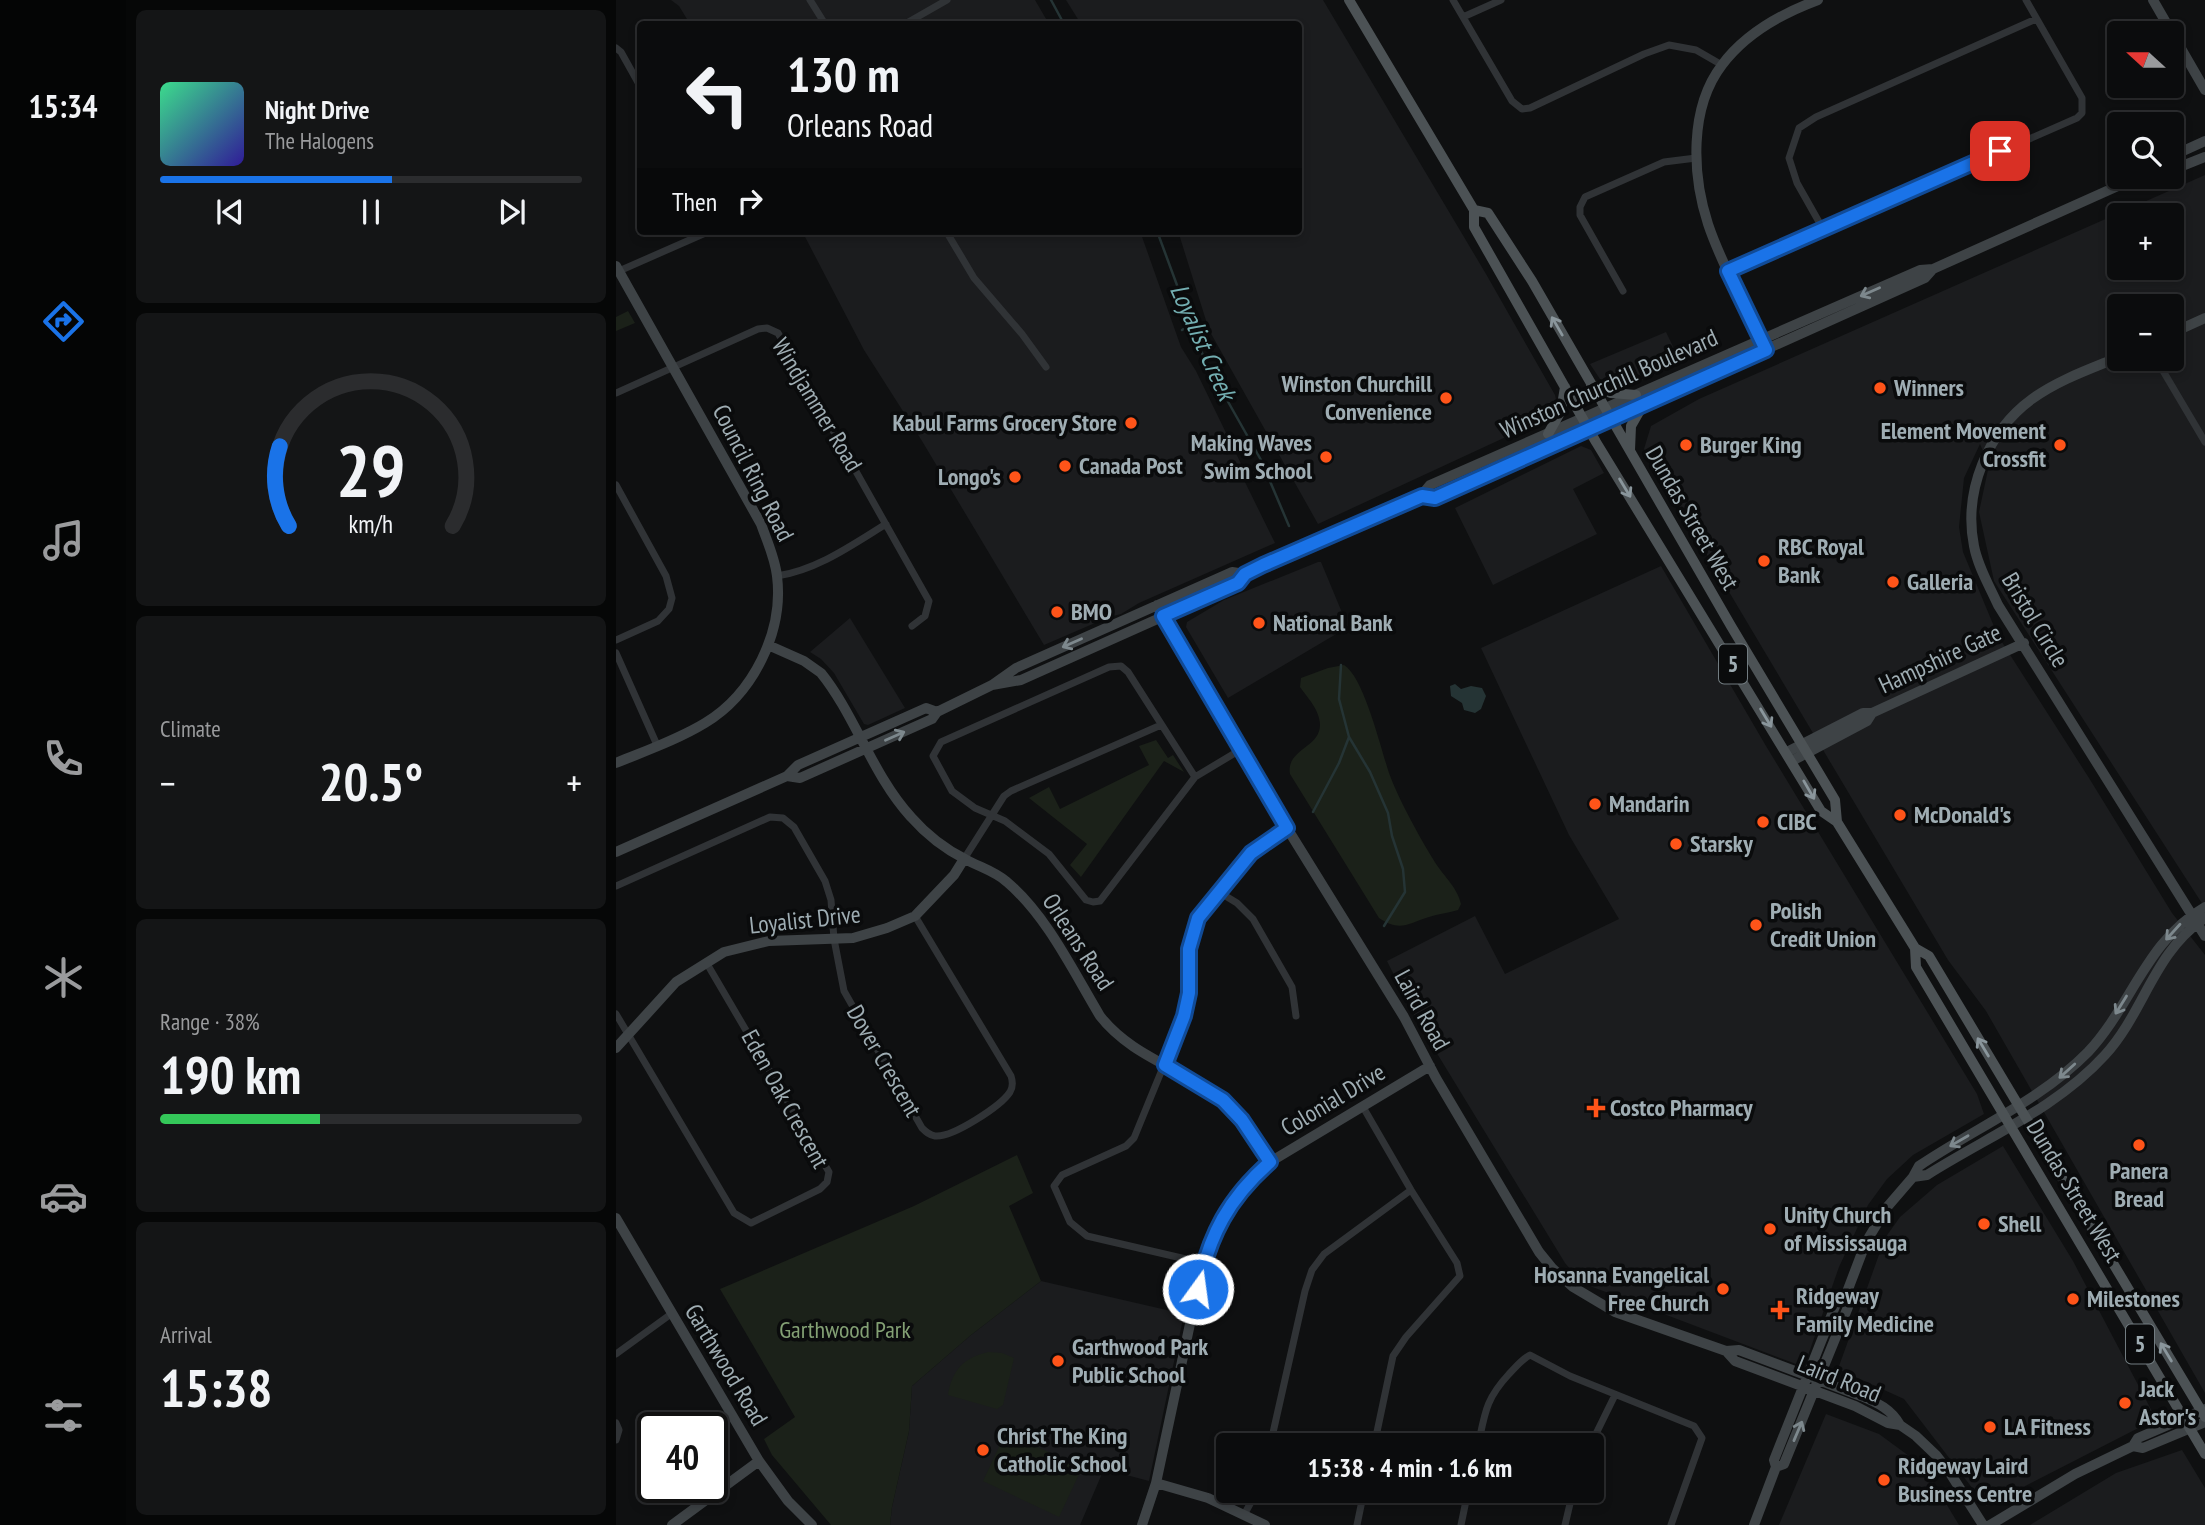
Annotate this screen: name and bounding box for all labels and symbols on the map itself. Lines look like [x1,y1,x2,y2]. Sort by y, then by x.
north arrow [2107,21,2184,98]
pin [1970,121,2030,181]
water label: Loyalist Creek [1163,278,1245,408]
one-way arrow [1859,286,1881,299]
one-way arrow [1550,316,1564,336]
street label: Winston Churchill Boulevard [1495,322,1722,445]
street label: Windjammer Road [765,332,870,477]
place label: Winston Churchill Convenience [1280,368,1432,427]
place label: Winners [1893,372,1964,403]
marker: Winners [1872,380,1888,396]
marker: Winston Churchill Convenience [1438,390,1454,406]
street label: Council Ring Road [706,399,801,547]
place label: Kabul Farms Grocery Store [892,407,1117,438]
marker: Kabul Farms Grocery Store [1123,415,1139,431]
place label: Element Movement Crossfit [1881,415,2046,474]
place label: Making Waves Swim School [1191,427,1312,486]
place label: Burger King [1700,429,1802,460]
marker: Burger King [1678,437,1694,453]
marker: Element Movement Crossfit [2052,437,2068,453]
street label: Dundas Street West [1639,440,1746,596]
marker: Making Waves Swim School [1318,449,1334,465]
place label: Canada Post [1079,450,1183,481]
marker: Canada Post [1057,458,1073,474]
place label: Longo's [938,461,1001,492]
marker: Longo's [1007,469,1023,485]
one-way arrow [1618,477,1632,497]
place label: RBC Royal Bank [1778,531,1864,590]
marker: RBC Royal Bank [1756,553,1772,569]
place label: Galleria [1907,566,1973,597]
street label: Bristol Circle [1995,567,2076,673]
marker: Galleria [1885,574,1901,590]
place label: BMO [1071,596,1112,627]
marker: BMO [1049,604,1065,620]
place label: National Bank [1273,607,1393,638]
marker: National Bank [1251,615,1267,631]
street label: Hampshire Gate [1874,617,2006,700]
one-way arrow [1062,637,1083,650]
road number: 5 [1719,644,1747,684]
one-way arrow [1759,708,1773,728]
one-way arrow [884,729,905,742]
one-way arrow [1803,779,1816,800]
place label: Mandarin [1609,788,1689,819]
marker: Mandarin [1587,796,1603,812]
place label: McDonald's [1914,799,2011,830]
place label: CIBC [1777,806,1816,837]
marker: McDonald's [1892,807,1908,823]
marker: CIBC [1755,814,1771,830]
place label: Starsky [1690,828,1753,859]
marker: Starsky [1668,836,1684,852]
street label: Orleans Road [1036,887,1121,996]
place label: Polish Credit Union [1770,895,1876,954]
street label: Loyalist Drive [748,898,862,941]
marker: Polish Credit Union [1748,917,1764,933]
one-way arrow [2164,923,2181,940]
street label: Laird Road [1388,964,1457,1056]
one-way arrow [2114,995,2129,1014]
street label: Dover Crescent [840,999,929,1123]
street label: Eden Oak Crescent [735,1024,836,1174]
one-way arrow [1976,1037,1990,1057]
street label: Colonial Drive [1275,1056,1391,1143]
one-way arrow [2058,1063,2076,1079]
place label: Costco Pharmacy [1610,1092,1753,1123]
marker: Costco Pharmacy [1588,1100,1604,1116]
street label: Dundas Street West [2020,1114,2129,1268]
one-way arrow [1949,1135,1969,1149]
marker: Panera Bread [2131,1137,2147,1153]
place label: Panera Bread [2110,1155,2168,1214]
place label: Unity Church of Mississauga [1784,1199,1907,1258]
place label: Shell [1998,1208,2041,1239]
marker: Shell [1976,1216,1992,1232]
marker: Unity Church of Mississauga [1762,1221,1778,1237]
position arrow [1161,1252,1235,1326]
place label: Hosanna Evangelical Free Church [1534,1259,1709,1318]
place label: Ridgeway Family Medicine [1796,1280,1934,1339]
marker: Hosanna Evangelical Free Church [1715,1281,1731,1297]
place label: Milestones [2087,1283,2180,1314]
marker: Milestones [2065,1291,2081,1307]
street label: Garthwood Road [678,1298,775,1431]
marker: Ridgeway Family Medicine [1770,1300,1790,1320]
park label: Garthwood Park [779,1314,911,1345]
road number: 5 [2126,1324,2154,1364]
place label: Garthwood Park Public School [1072,1331,1208,1390]
one-way arrow [2159,1342,2173,1362]
street label: Laird Road [1793,1348,1886,1409]
marker: Garthwood Park Public School [1050,1353,1066,1369]
place label: Jack Astor's [2138,1373,2196,1432]
marker: Jack Astor's [2117,1395,2133,1411]
place label: LA Fitness [2004,1411,2091,1442]
speed limit sign: 40 [637,1412,728,1503]
marker: LA Fitness [1982,1419,1998,1435]
place label: Christ The King Catholic School [997,1420,1127,1479]
one-way arrow [1792,1421,1805,1442]
marker: Christ The King Catholic School [975,1442,991,1458]
place label: Ridgeway Laird Business Centre [1898,1450,2032,1509]
marker: Ridgeway Laird Business Centre [1876,1472,1892,1488]

